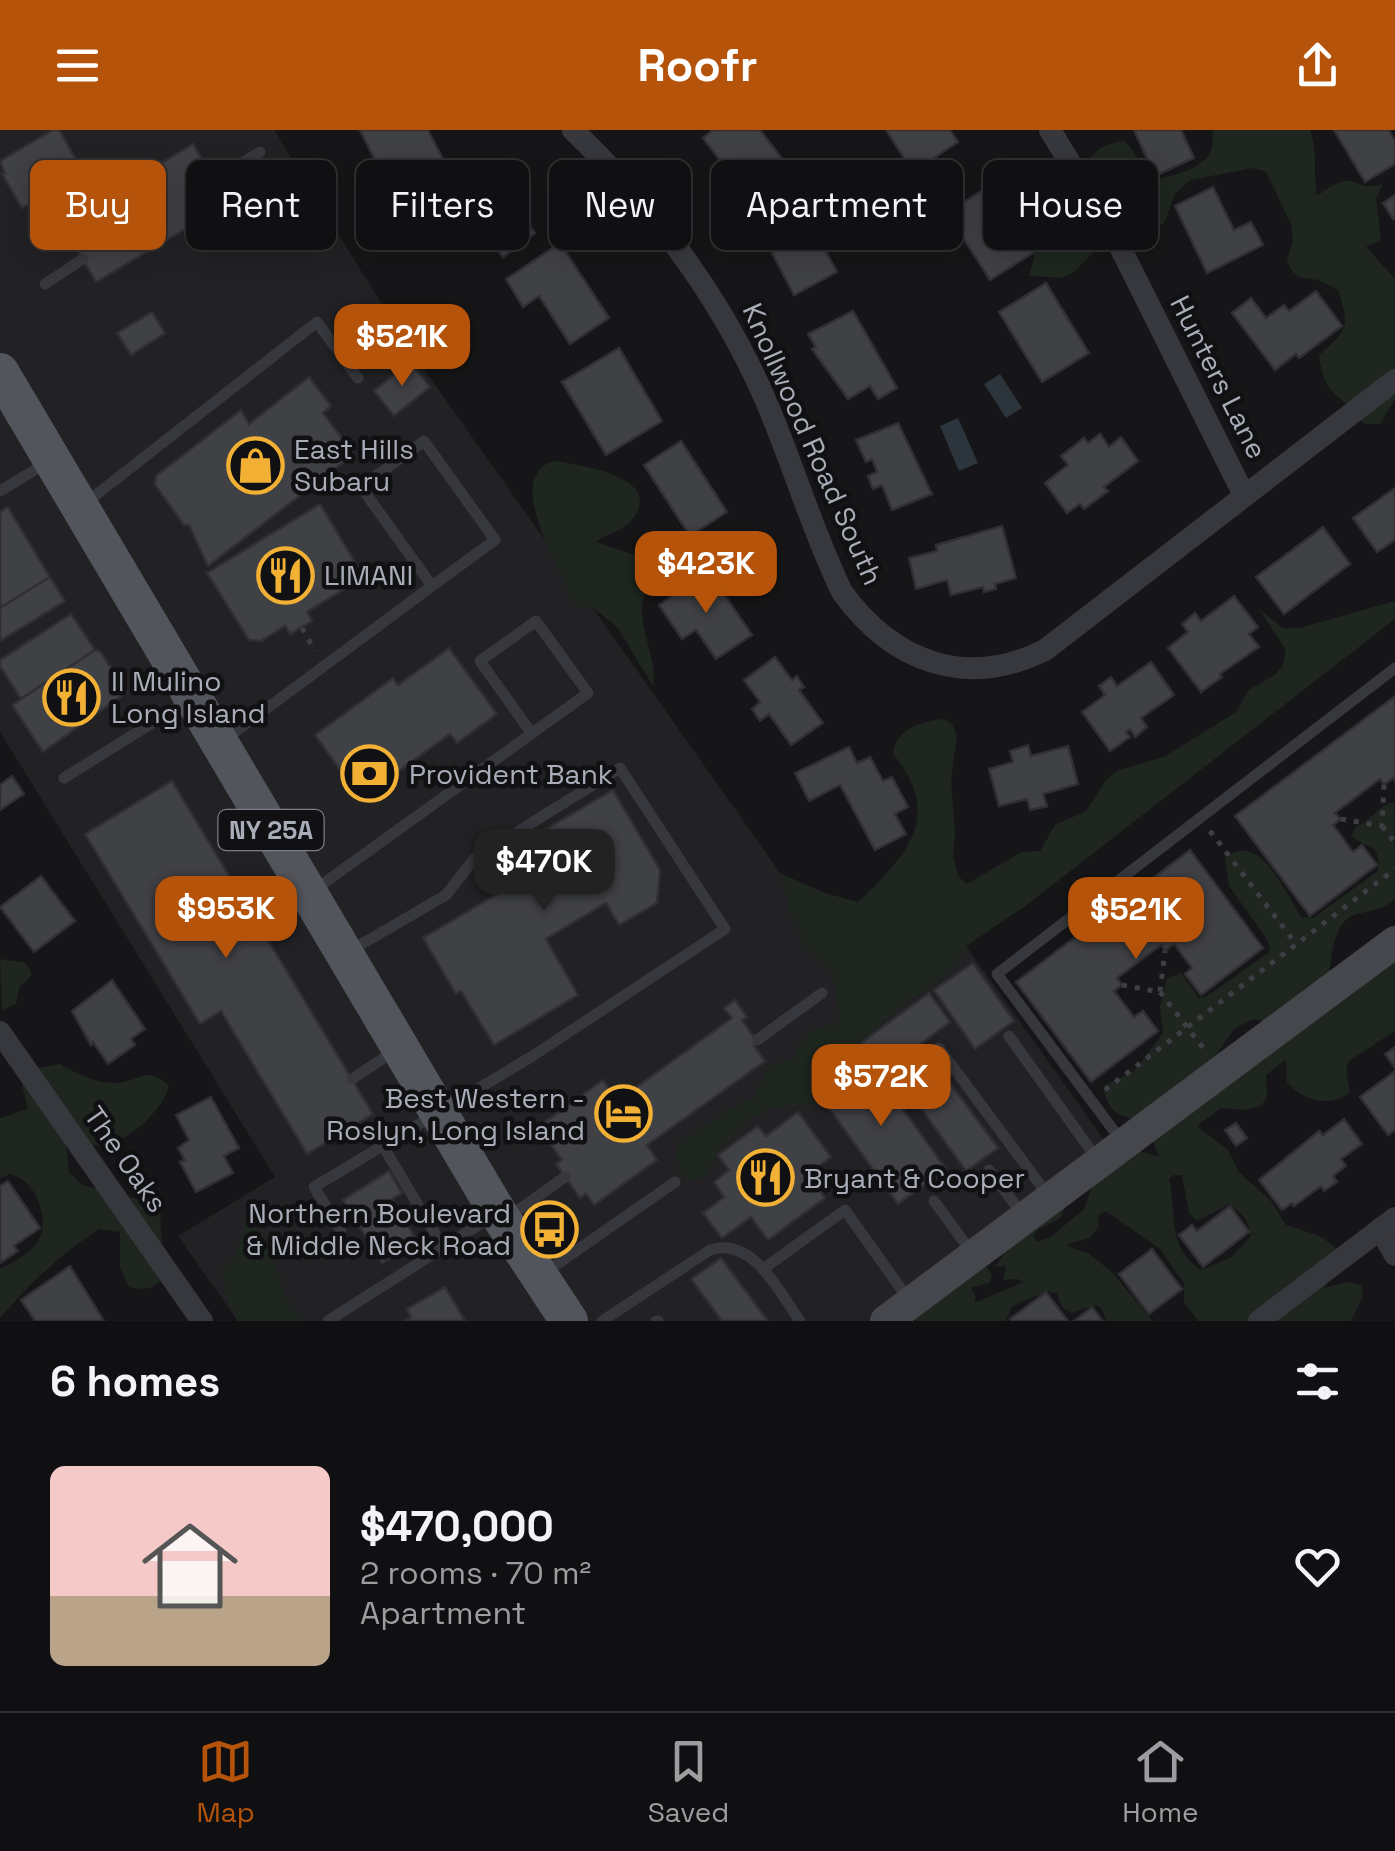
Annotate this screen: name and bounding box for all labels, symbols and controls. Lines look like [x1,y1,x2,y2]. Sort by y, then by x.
text: Roofr [637,37,758,94]
icon: menu [50,38,105,93]
icon: share [1290,38,1345,93]
chip: Buy [30,160,166,250]
chip: Rent [186,160,336,250]
chip: Filters [356,160,529,250]
chip: New [549,160,691,250]
chip: Apartment [711,160,963,250]
chip: House [983,160,1158,250]
street label: Hunters Lane [1162,289,1276,465]
street label: Knollwood Road South [735,297,891,591]
pin: $521K [332,304,472,389]
text: $521K [356,316,448,356]
place label: East Hills Subaru [294,431,414,499]
shop icon: East Hills Subaru [225,435,285,495]
pin: $423K [636,531,776,616]
text: $423K [657,543,755,583]
restaurant icon: LIMANI [255,545,315,605]
place label: LIMANI [324,557,413,593]
place label: Il Mulino Long Island [111,663,266,731]
restaurant icon: Il Mulino Long Island [42,667,102,727]
bank icon: Provident Bank [340,744,400,804]
place label: Provident Bank [409,756,613,792]
road number: NY 25A [218,810,324,850]
pin: $470K [474,829,614,914]
text: $470K [496,841,592,881]
pin: $953K [156,876,296,961]
pin: $521K [1066,877,1206,962]
text: $953K [177,888,275,928]
text: $521K [1090,889,1182,929]
pin: $572K [811,1044,951,1129]
text: $572K [834,1056,928,1096]
place label: Best Western - Roslyn, Long Island [326,1080,585,1148]
hotel icon: Best Western - Roslyn, Long Island [594,1084,654,1144]
street label: The Oaks [76,1099,176,1219]
restaurant icon: Bryant & Cooper [735,1148,795,1208]
place label: Bryant & Cooper [804,1160,1025,1196]
place label: Northern Boulevard & Middle Neck Road [246,1195,511,1263]
bus stop icon: Northern Boulevard & Middle Neck Road [520,1199,580,1259]
icon: filters [1290,1354,1345,1409]
text: 6 homes [50,1355,220,1408]
text: $470,000 [360,1500,554,1553]
icon: home [130,1506,250,1626]
icon: heart [1290,1539,1345,1594]
text: 2 rooms · 70 m² [360,1553,591,1593]
text: Apartment [360,1593,526,1633]
tab: Map [196,1734,255,1830]
tab: Saved [648,1734,729,1830]
tab: Home [1122,1734,1199,1830]

